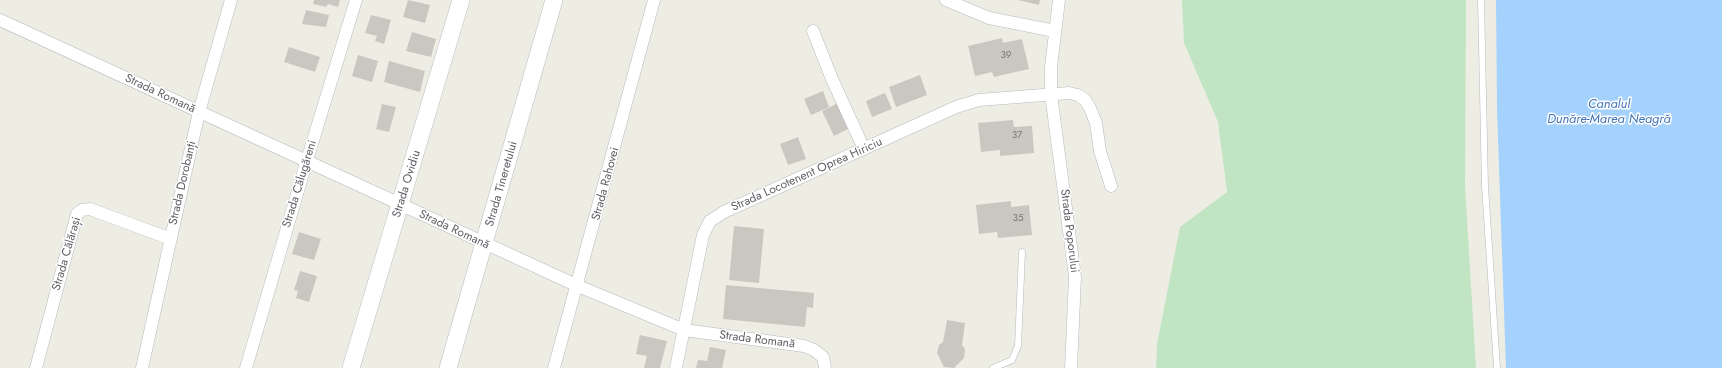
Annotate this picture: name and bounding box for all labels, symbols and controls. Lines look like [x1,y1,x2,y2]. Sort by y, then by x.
house number: 39 [1000,50,1012,62]
street label: Strada Romană [122,71,198,117]
water label: Canalul Dunăre-Marea Neagră [1547,97,1671,128]
house number: 37 [1012,130,1022,142]
street label: Strada Locotenent Oprea Hiriciu [729,135,885,215]
street label: Strada Călugăreni [280,138,320,230]
street label: Strada Dorobanți [166,140,200,226]
street label: Strada Tineretului [483,140,521,228]
street label: Strada Rahovei [589,146,623,222]
street label: Strada Ovidiu [390,148,424,220]
street label: Strada Poporului [1057,188,1081,274]
street label: Strada Romană [416,207,492,253]
house number: 35 [1012,213,1024,225]
street label: Strada Călărași [50,215,84,293]
street label: Strada Romană [718,328,796,352]

